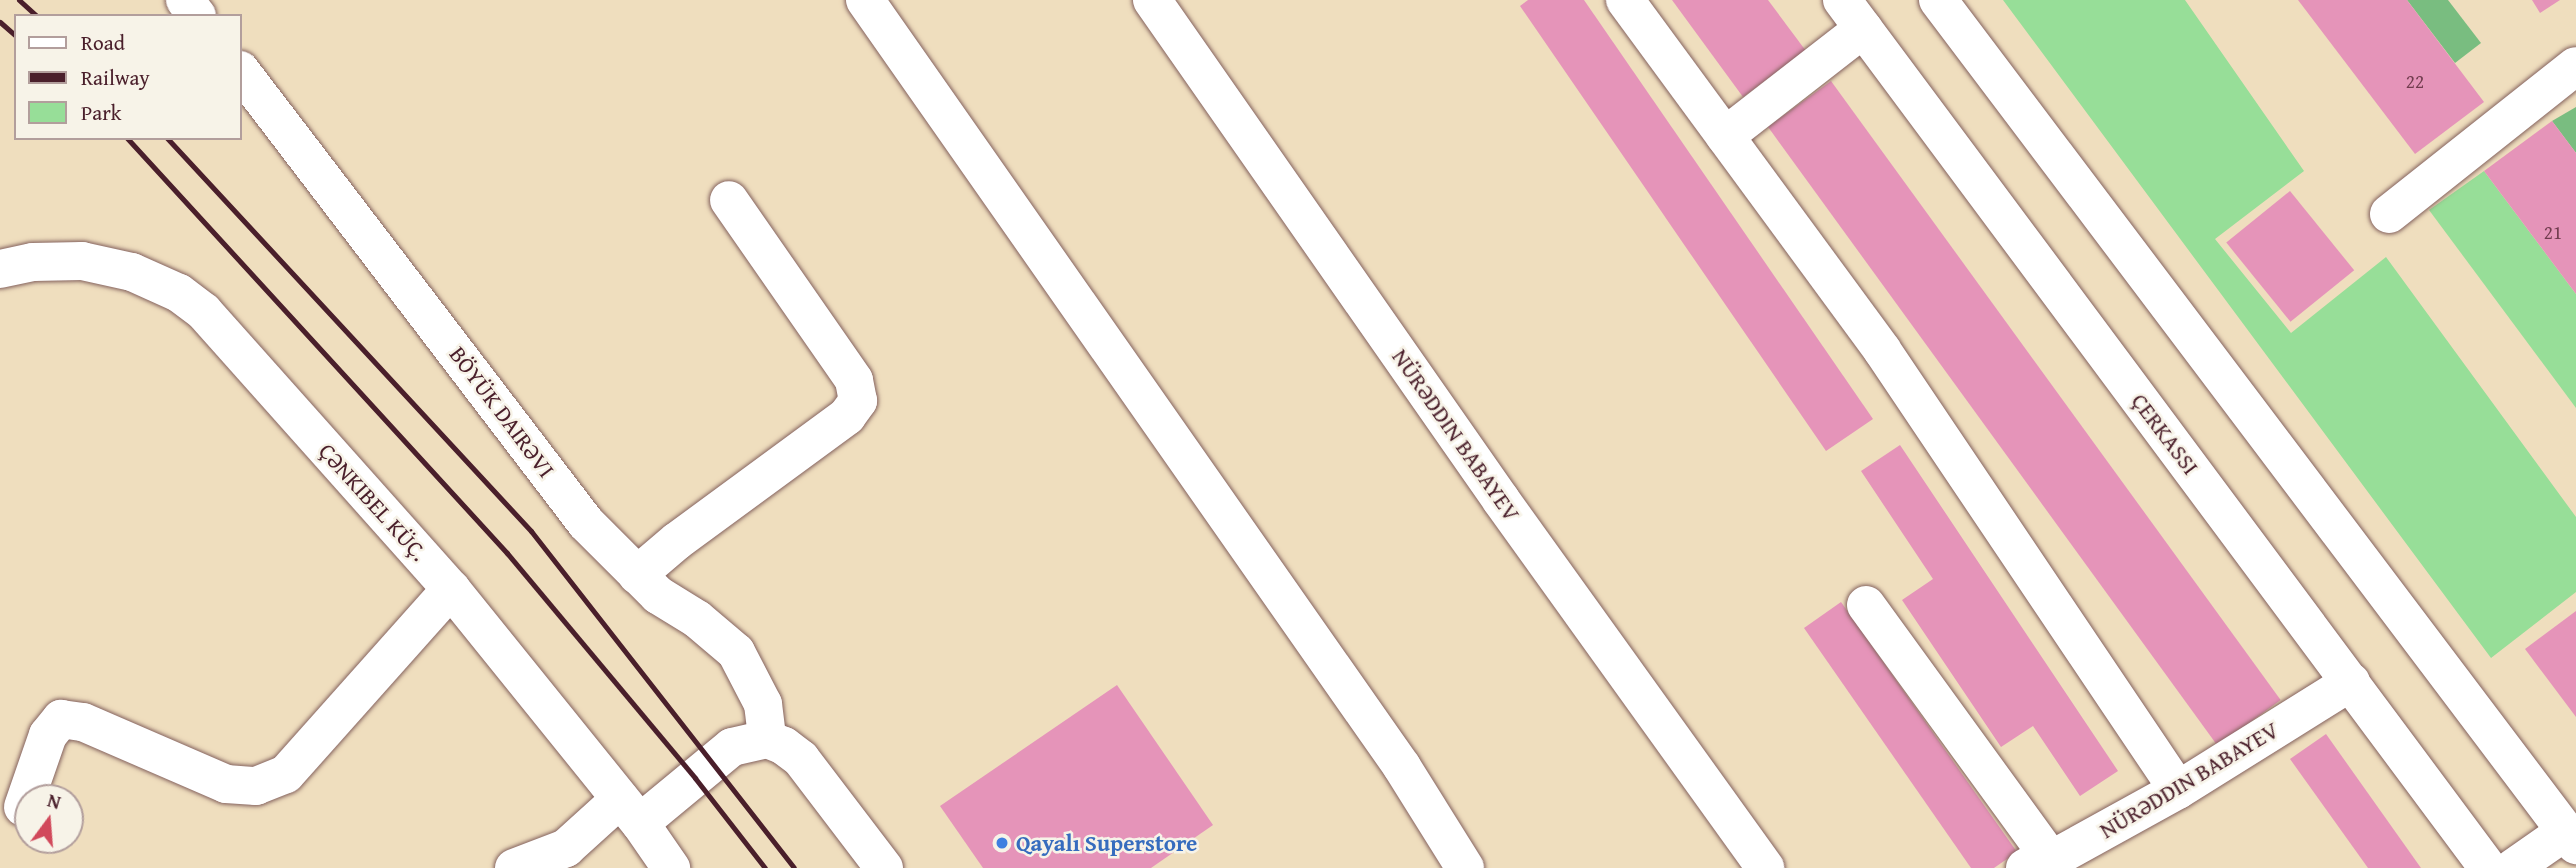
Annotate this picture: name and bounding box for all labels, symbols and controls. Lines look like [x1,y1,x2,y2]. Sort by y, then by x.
legend [14,14,242,140]
text: Road [81,27,125,58]
text: Railway [81,62,150,93]
house number: 22 [2406,71,2424,93]
text: Park [81,97,122,128]
house number: 21 [2544,222,2562,244]
street label: BÖYÜK DAIRƏVI [444,341,560,483]
street label: NÜRƏDDIN BABAYEV [1386,344,1526,526]
street label: ÇERKASSI [2126,388,2204,480]
street label: ÇƏNKIBEL KÜÇ. [313,437,433,567]
street label: NÜRƏDDIN BABAYEV [2095,716,2283,844]
north arrow [14,784,84,854]
text: N [44,786,64,816]
place label: Qayalı Superstore [1016,829,1197,857]
marker: Qayalı Superstore [994,835,1010,851]

